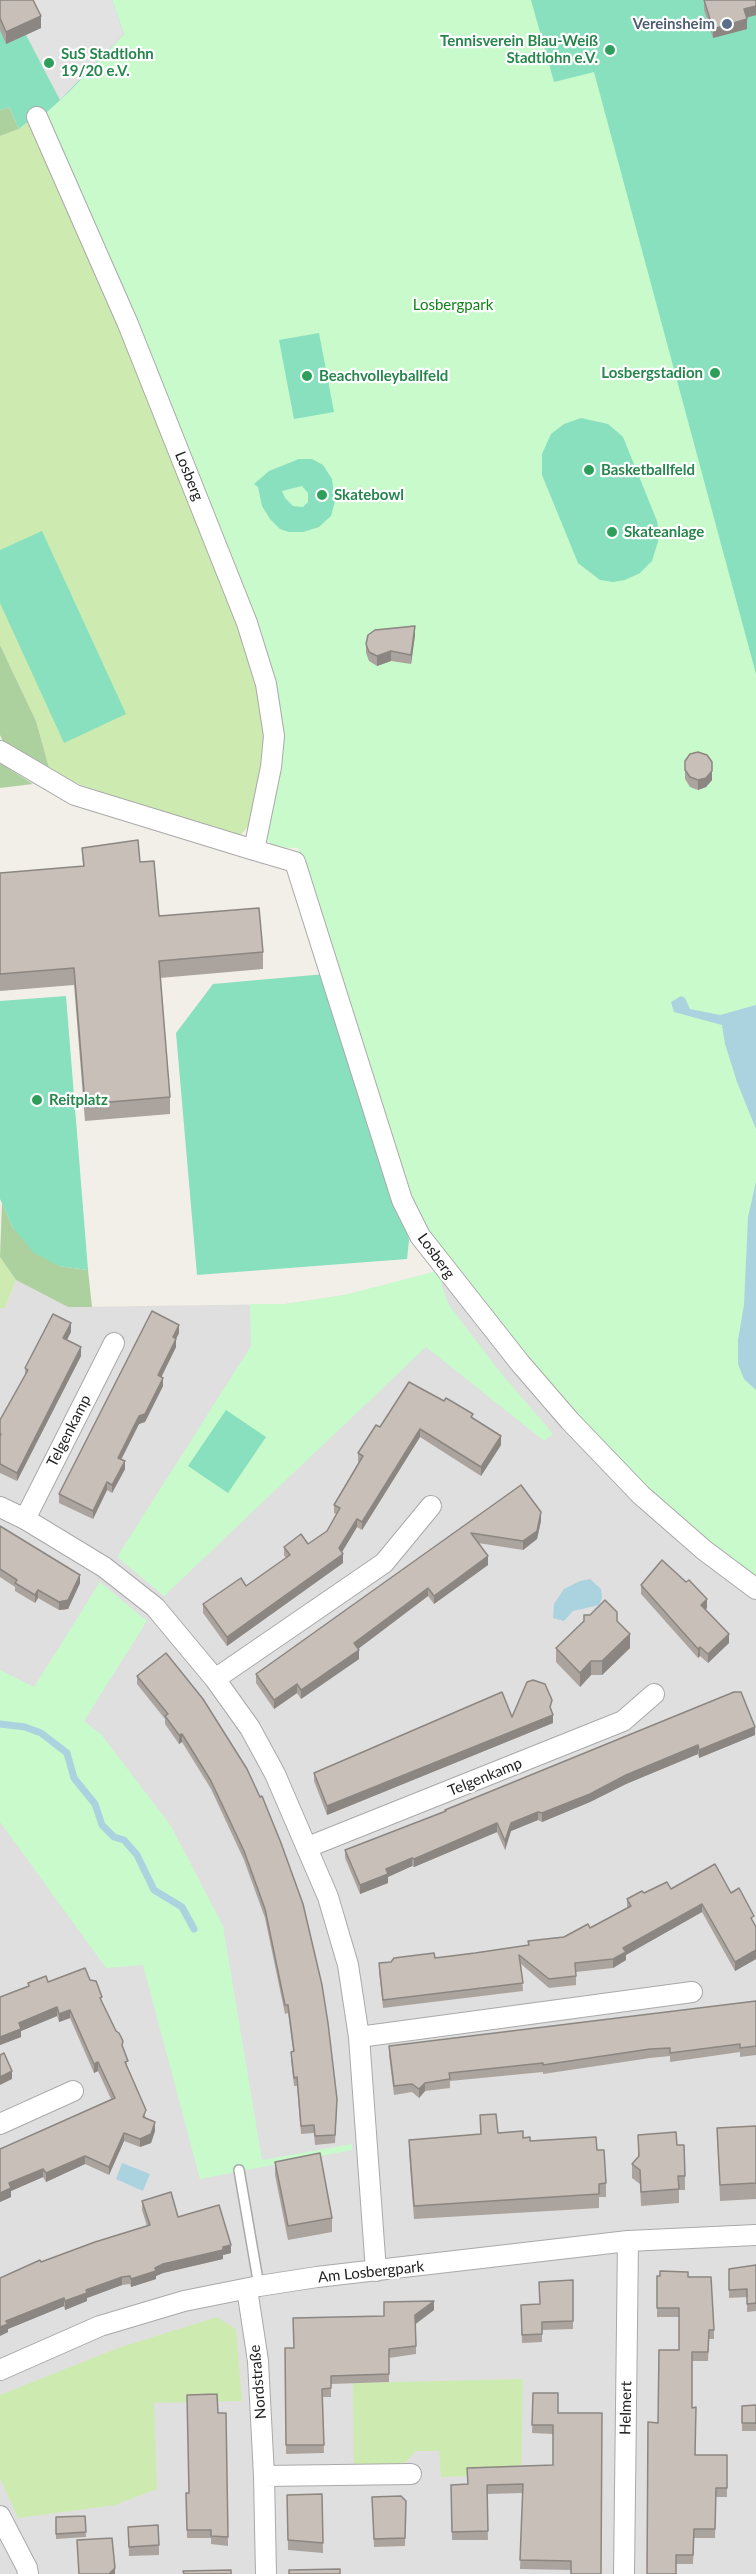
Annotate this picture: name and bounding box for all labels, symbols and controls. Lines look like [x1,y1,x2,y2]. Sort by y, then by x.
place label: Vereinsheim [633,15,715,33]
marker: Vereinsheim [720,17,734,31]
place label: Tennisverein Blau-Weiß Stadtlohn e.V. [440,32,598,67]
marker: Tennisverein Blau-Weiß Stadtlohn e.V. [603,43,617,57]
place label: SuS Stadtlohn 19/20 e.V. [61,45,154,80]
marker: SuS Stadtlohn 19/20 e.V. [42,56,56,70]
park label: Losbergpark [413,296,493,314]
place label: Losbergstadion [601,364,703,382]
marker: Losbergstadion [708,366,722,380]
place label: Beachvolleyballfeld [319,367,448,385]
marker: Beachvolleyballfeld [300,369,314,383]
street label: Losberg [171,449,207,503]
place label: Basketballfeld [601,461,695,479]
marker: Basketballfeld [582,463,596,477]
place label: Skatebowl [334,486,404,504]
marker: Skatebowl [315,488,329,502]
place label: Skateanlage [624,523,704,541]
marker: Skateanlage [605,525,619,539]
place label: Reitplatz [49,1091,108,1109]
marker: Reitplatz [30,1093,44,1107]
street label: Losberg [414,1230,458,1282]
street label: Telgenkamp [43,1392,95,1470]
street label: Telgenkamp [445,1754,525,1800]
street label: Am Losbergpark [317,2257,425,2287]
street label: Nordstraße [246,2344,270,2420]
street label: Helmert [617,2381,635,2435]

